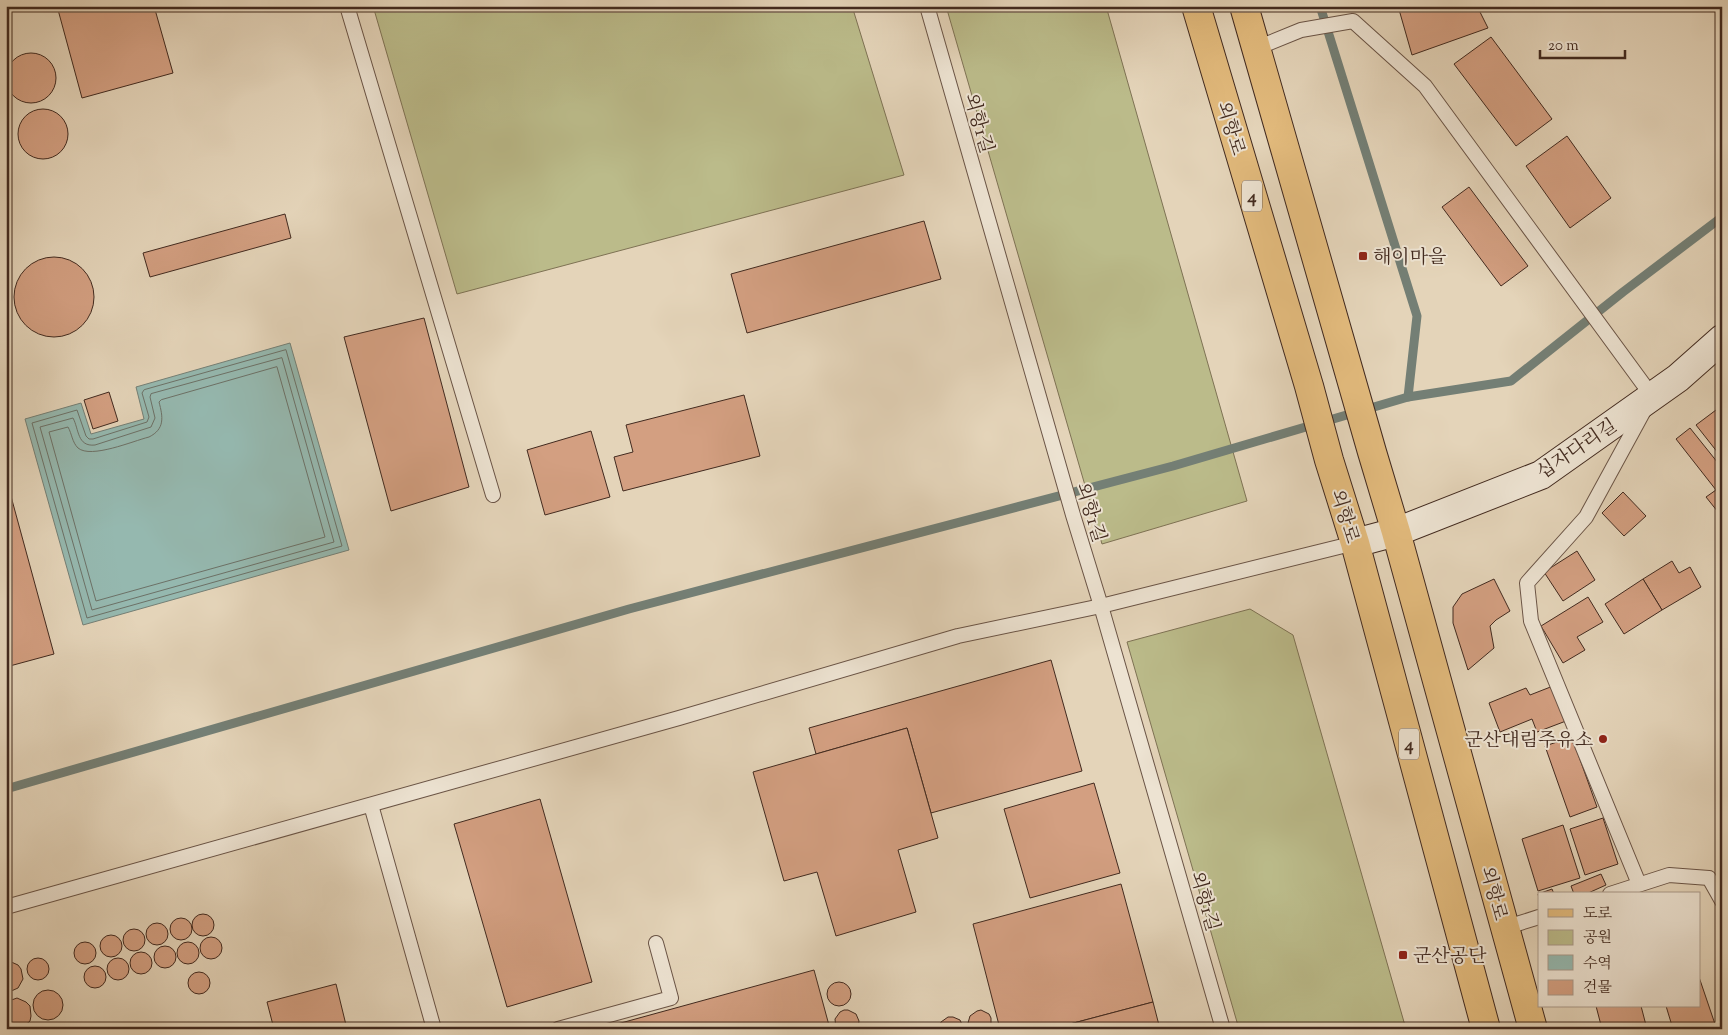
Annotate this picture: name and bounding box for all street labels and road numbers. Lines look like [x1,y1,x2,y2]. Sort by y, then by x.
street label: 외항1길 [956,90,999,157]
street label: 외항로 [1209,98,1251,159]
road number: 4 [1242,180,1262,212]
street label: 십자다리길 [1532,413,1623,487]
street label: 외항1길 [1068,479,1112,546]
street label: 외항로 [1323,486,1365,547]
road number: 4 [1399,729,1419,760]
street label: 외항로 [1472,864,1513,924]
street label: 외항1길 [1182,868,1225,935]

